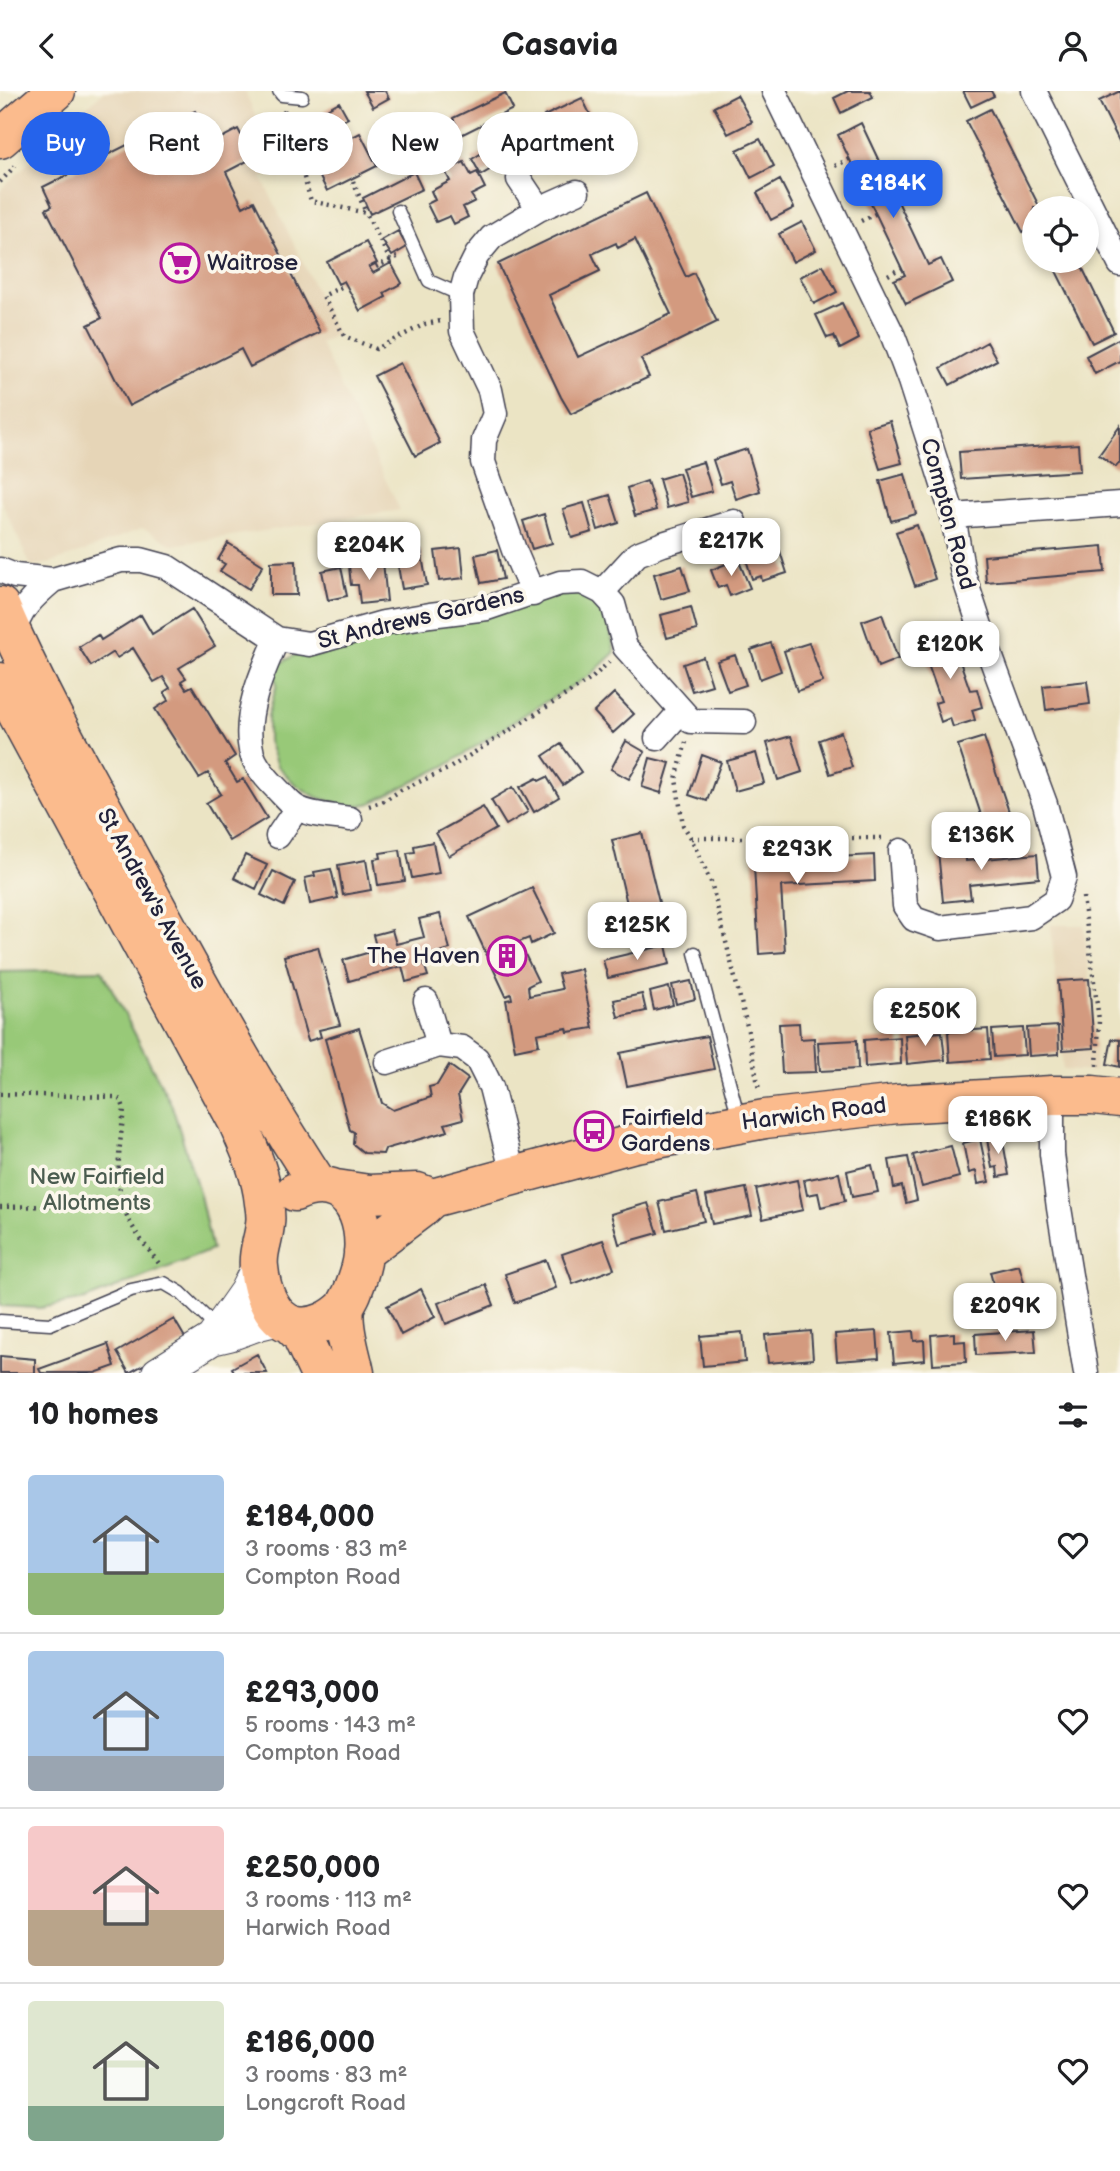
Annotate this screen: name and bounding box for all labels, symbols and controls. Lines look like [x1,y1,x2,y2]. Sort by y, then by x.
text: Casavia [502,26,618,65]
icon: back [28,27,66,65]
icon: person [1054,27,1092,65]
chip: Buy [21,112,110,175]
chip: Rent [124,112,224,175]
chip: Filters [238,112,353,175]
chip: New [367,112,463,175]
chip: Apartment [477,112,638,175]
pin: £184K [844,160,942,220]
text: £184K [860,169,927,197]
map controls [1022,196,1099,273]
button: locate [1022,196,1099,273]
supermarket icon: Waitrose [159,242,201,284]
place label: Waitrose [207,249,298,277]
street label: Compton Road [914,435,982,593]
pin: £217K [682,519,780,578]
pin: £204K [320,523,418,582]
text: £217K [698,527,764,555]
text: £204K [333,531,405,559]
street label: St Andrews Gardens [315,581,527,655]
pin: £120K [901,621,999,681]
text: £120K [916,630,984,658]
street label: St Andrew's Avenue [91,804,213,994]
pin: £136K [932,813,1030,872]
text: £136K [948,821,1015,849]
pin: £293K [748,827,846,886]
text: £293K [762,835,832,863]
pin: £125K [588,903,686,962]
text: £125K [604,911,670,939]
building icon: The Haven [486,935,528,977]
place label: The Haven [367,942,480,970]
pin: £250K [876,989,974,1048]
text: £250K [889,997,961,1025]
street label: Harwich Road [740,1091,888,1137]
pin: £186K [949,1097,1047,1156]
place label: Fairfield Gardens [621,1104,710,1158]
text: £186K [964,1105,1032,1133]
bus stop icon: Fairfield Gardens [573,1110,615,1152]
park label: New Fairfield Allotments [29,1163,165,1217]
pin: £209K [956,1283,1054,1343]
text: £209K [969,1292,1041,1320]
icon: filters [1054,1396,1092,1434]
text: 10 homes [28,1397,159,1433]
text: £184,000 [245,1499,375,1535]
icon: home [84,1503,168,1587]
icon: heart [1054,1526,1092,1564]
text: 3 rooms · 83 m² [245,1535,407,1563]
text: Compton Road [245,1563,401,1591]
text: £293,000 [245,1675,379,1711]
icon: home [84,1679,168,1763]
icon: heart [1054,1702,1092,1740]
text: 5 rooms · 143 m² [245,1711,416,1739]
text: Compton Road [245,1739,401,1767]
text: £250,000 [245,1850,380,1886]
icon: home [84,1854,168,1938]
icon: heart [1054,1877,1092,1915]
text: 3 rooms · 113 m² [245,1886,412,1914]
text: Harwich Road [245,1914,391,1942]
text: £186,000 [245,2025,375,2061]
icon: home [84,2029,168,2113]
icon: heart [1054,2052,1092,2090]
text: 3 rooms · 83 m² [245,2061,407,2089]
text: Longcroft Road [245,2089,406,2117]

